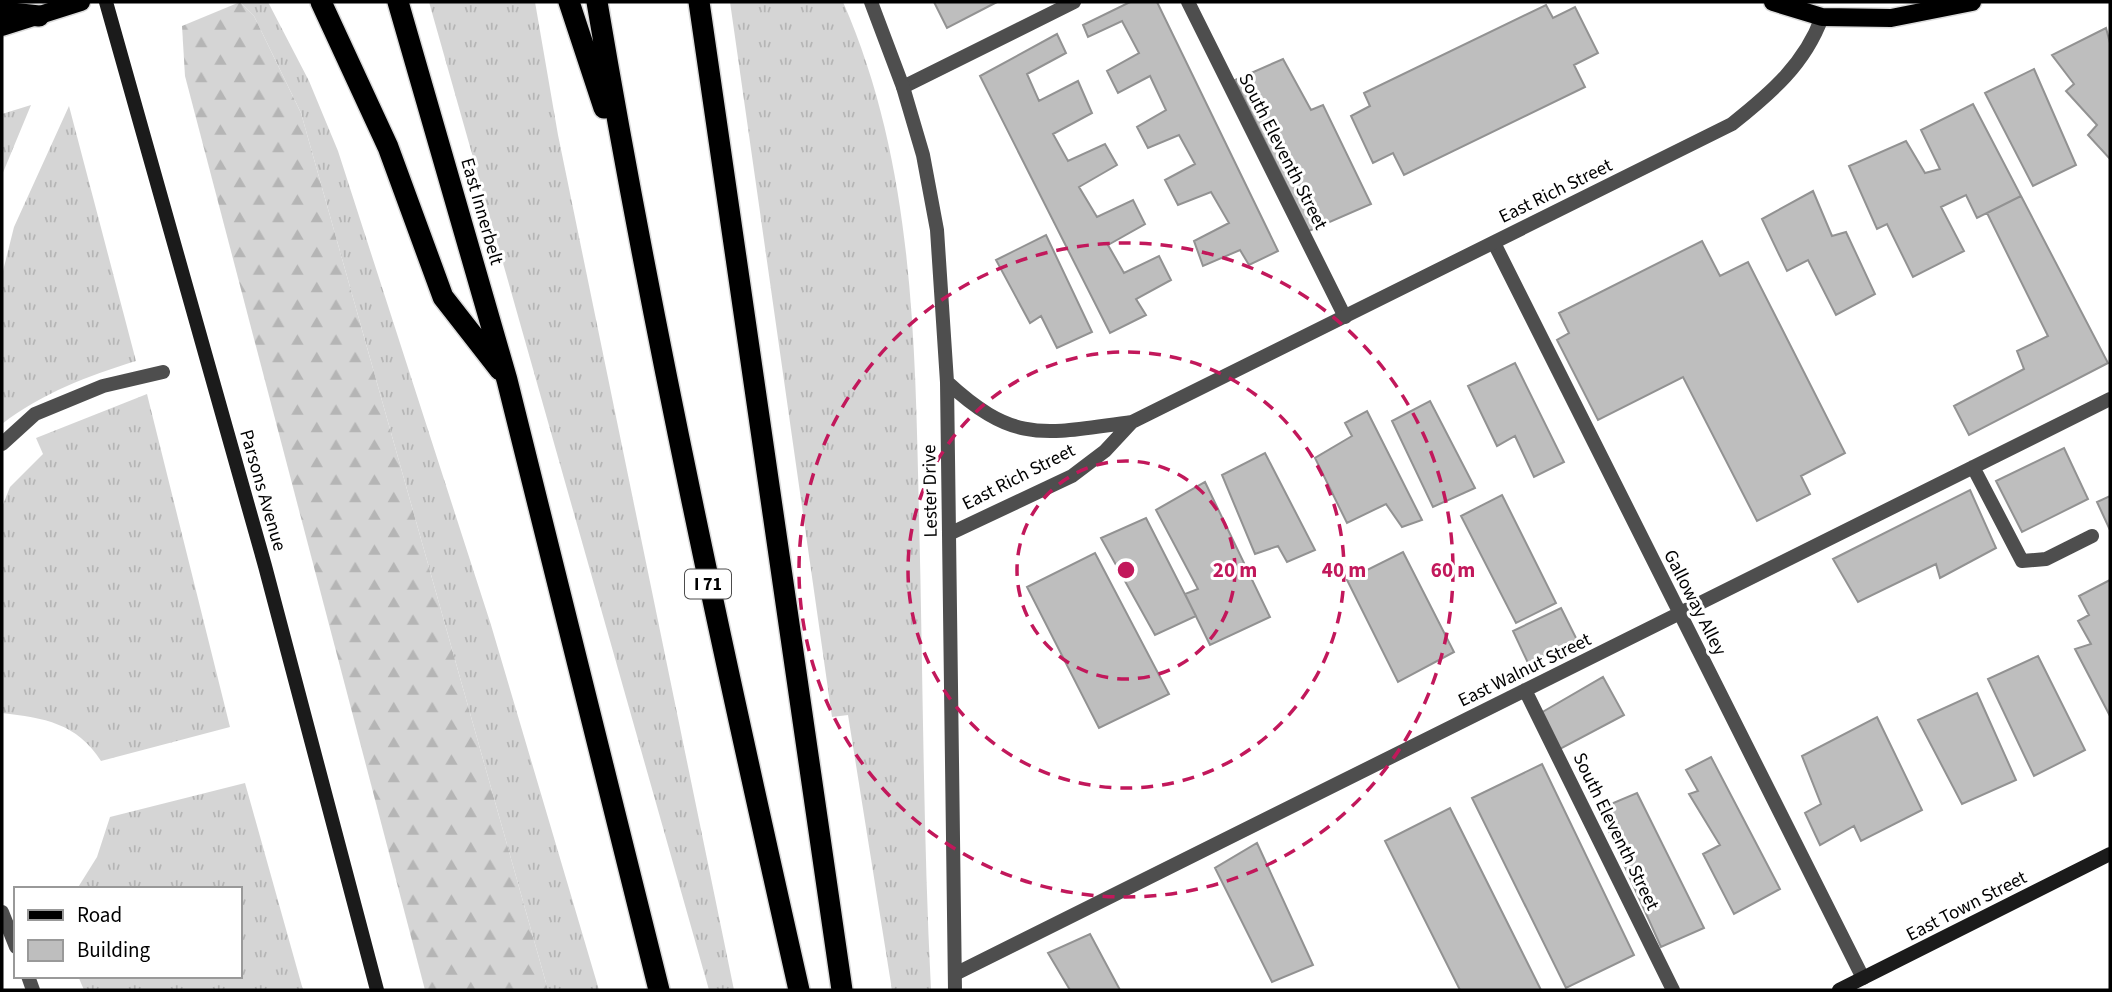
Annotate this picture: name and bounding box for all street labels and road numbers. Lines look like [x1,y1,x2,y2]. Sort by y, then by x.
street label: South Eleventh Street [1231,69,1334,235]
street label: East Rich Street [1494,152,1617,231]
street label: East Innerbelt [453,155,510,269]
street label: Parsons Avenue [232,427,293,554]
street label: East Rich Street [958,437,1080,517]
street label: Lester Drive [916,444,945,538]
street label: Galloway Alley [1656,545,1733,660]
road number: I 71 [685,570,731,598]
street label: East Walnut Street [1454,626,1596,714]
street label: South Eleventh Street [1566,748,1666,916]
street label: East Town Street [1902,864,2032,948]

